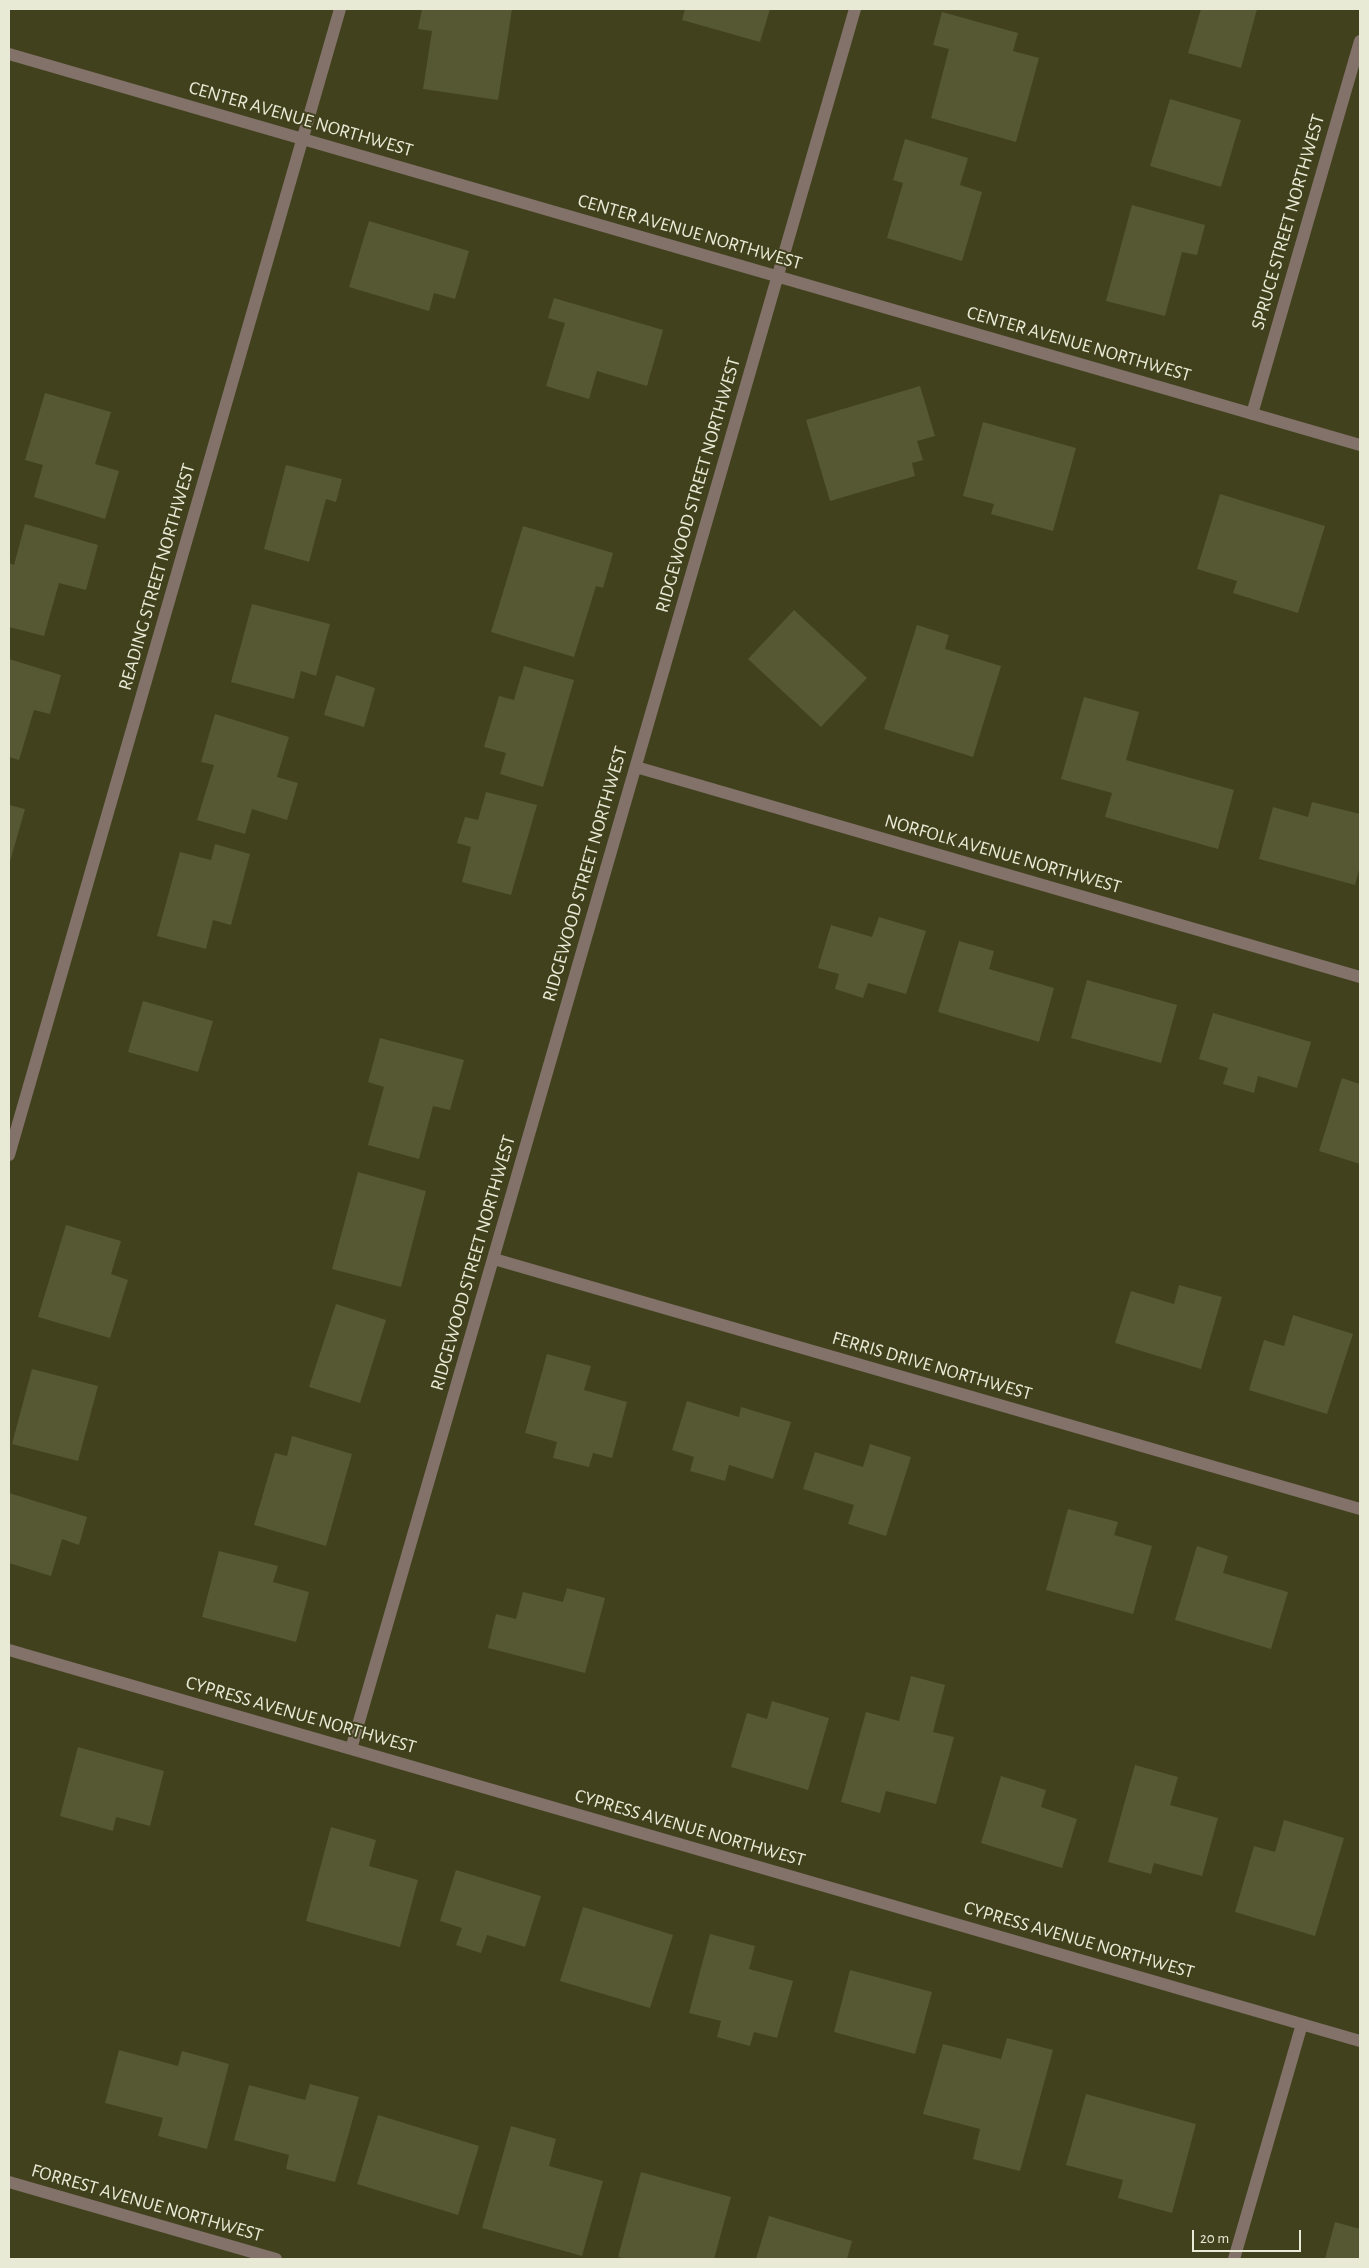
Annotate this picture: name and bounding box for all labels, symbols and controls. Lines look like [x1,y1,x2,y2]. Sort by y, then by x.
street label: CENTER AVENUE NORTHWEST [186,76,416,162]
street label: SPRUCE STREET NORTHWEST [1246,112,1330,332]
street label: CENTER AVENUE NORTHWEST [575,189,805,275]
street label: CENTER AVENUE NORTHWEST [964,301,1194,387]
street label: RIDGEWOOD STREET NORTHWEST [651,355,745,615]
street label: READING STREET NORTHWEST [114,461,200,693]
street label: RIDGEWOOD STREET NORTHWEST [538,744,632,1004]
street label: NORFOLK AVENUE NORTHWEST [882,809,1124,899]
street label: RIDGEWOOD STREET NORTHWEST [426,1133,520,1393]
street label: FERRIS DRIVE NORTHWEST [829,1327,1035,1405]
street label: CYPRESS AVENUE NORTHWEST [183,1671,419,1759]
street label: CYPRESS AVENUE NORTHWEST [572,1784,808,1872]
street label: CYPRESS AVENUE NORTHWEST [961,1896,1197,1984]
street label: FORREST AVENUE NORTHWEST [29,2159,265,2247]
scale bar [1194,2220,1303,2252]
text: 20 m [1200,2231,1229,2246]

